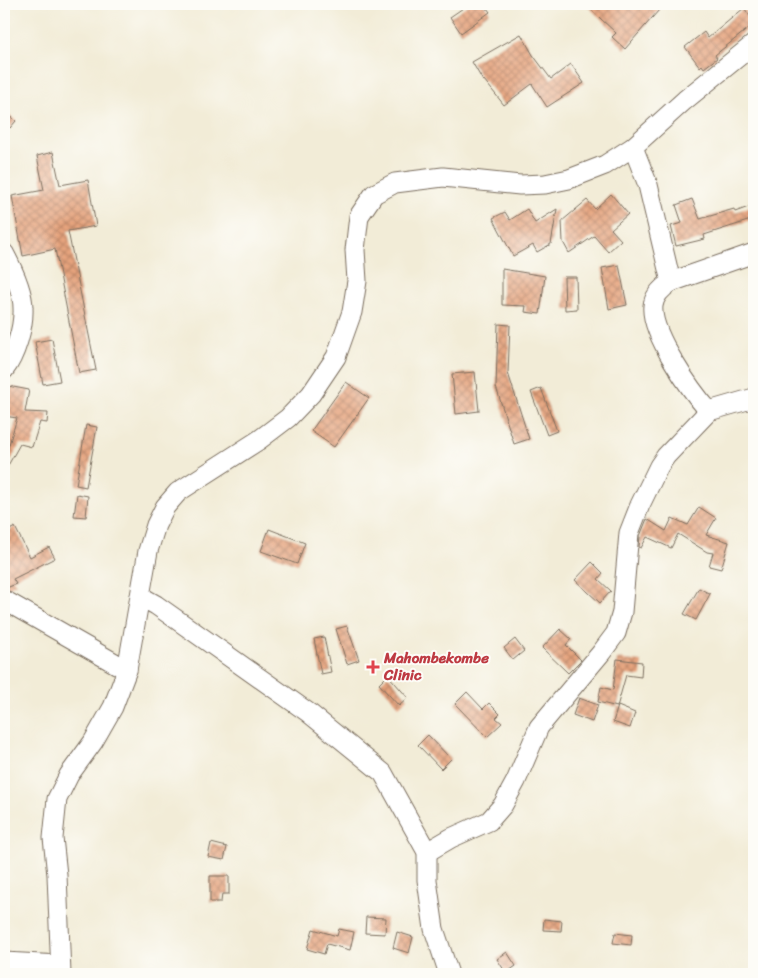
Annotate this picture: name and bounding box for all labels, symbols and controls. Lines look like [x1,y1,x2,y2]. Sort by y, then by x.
place label: Mahombekombe Clinic [383,645,489,688]
marker: Mahombekombe Clinic [366,660,380,674]

